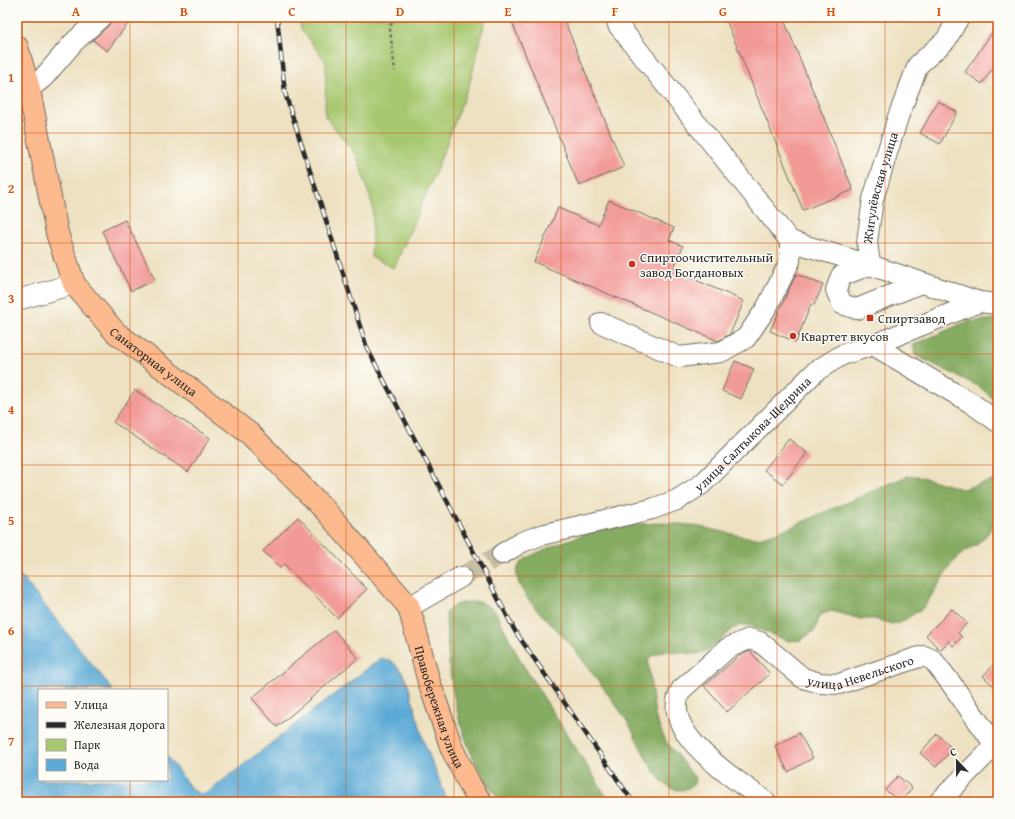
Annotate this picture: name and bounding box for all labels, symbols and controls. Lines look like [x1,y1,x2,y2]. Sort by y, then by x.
text: A [72,2,81,21]
text: B [180,2,188,21]
text: C [288,2,296,21]
text: D [396,2,404,21]
text: E [505,2,512,21]
text: F [612,2,619,21]
text: G [719,2,727,21]
text: H [826,2,836,21]
text: I [937,2,941,21]
text: 1 [8,68,14,87]
street label: Жигулёвская улица [858,129,903,246]
text: 2 [8,179,15,198]
place label: Спиртоочистительный завод Богдановых [640,248,773,282]
marker: Спиртоочистительный завод Богдановых [627,259,637,269]
text: 3 [8,289,14,308]
place label: Спиртзавод [878,309,945,328]
marker: Спиртзавод [865,313,875,323]
street label: Санаторная улица [105,323,202,402]
place label: Квартет вкусов [801,327,889,346]
marker: Квартет вкусов [788,331,798,341]
street label: улица Салтыкова-Щедрина [690,372,816,497]
text: 4 [8,400,15,419]
text: 5 [8,511,15,530]
text: 6 [8,621,15,640]
street label: Правобережная улица [410,644,469,772]
street label: улица Невельского [804,650,916,694]
legend [38,689,168,781]
text: Улица [74,696,108,713]
text: Железная дорога [73,716,165,733]
text: 7 [8,732,15,751]
text: Парк [74,736,101,753]
north arrow [937,741,977,781]
text: С [947,743,959,760]
text: Вода [74,756,99,773]

